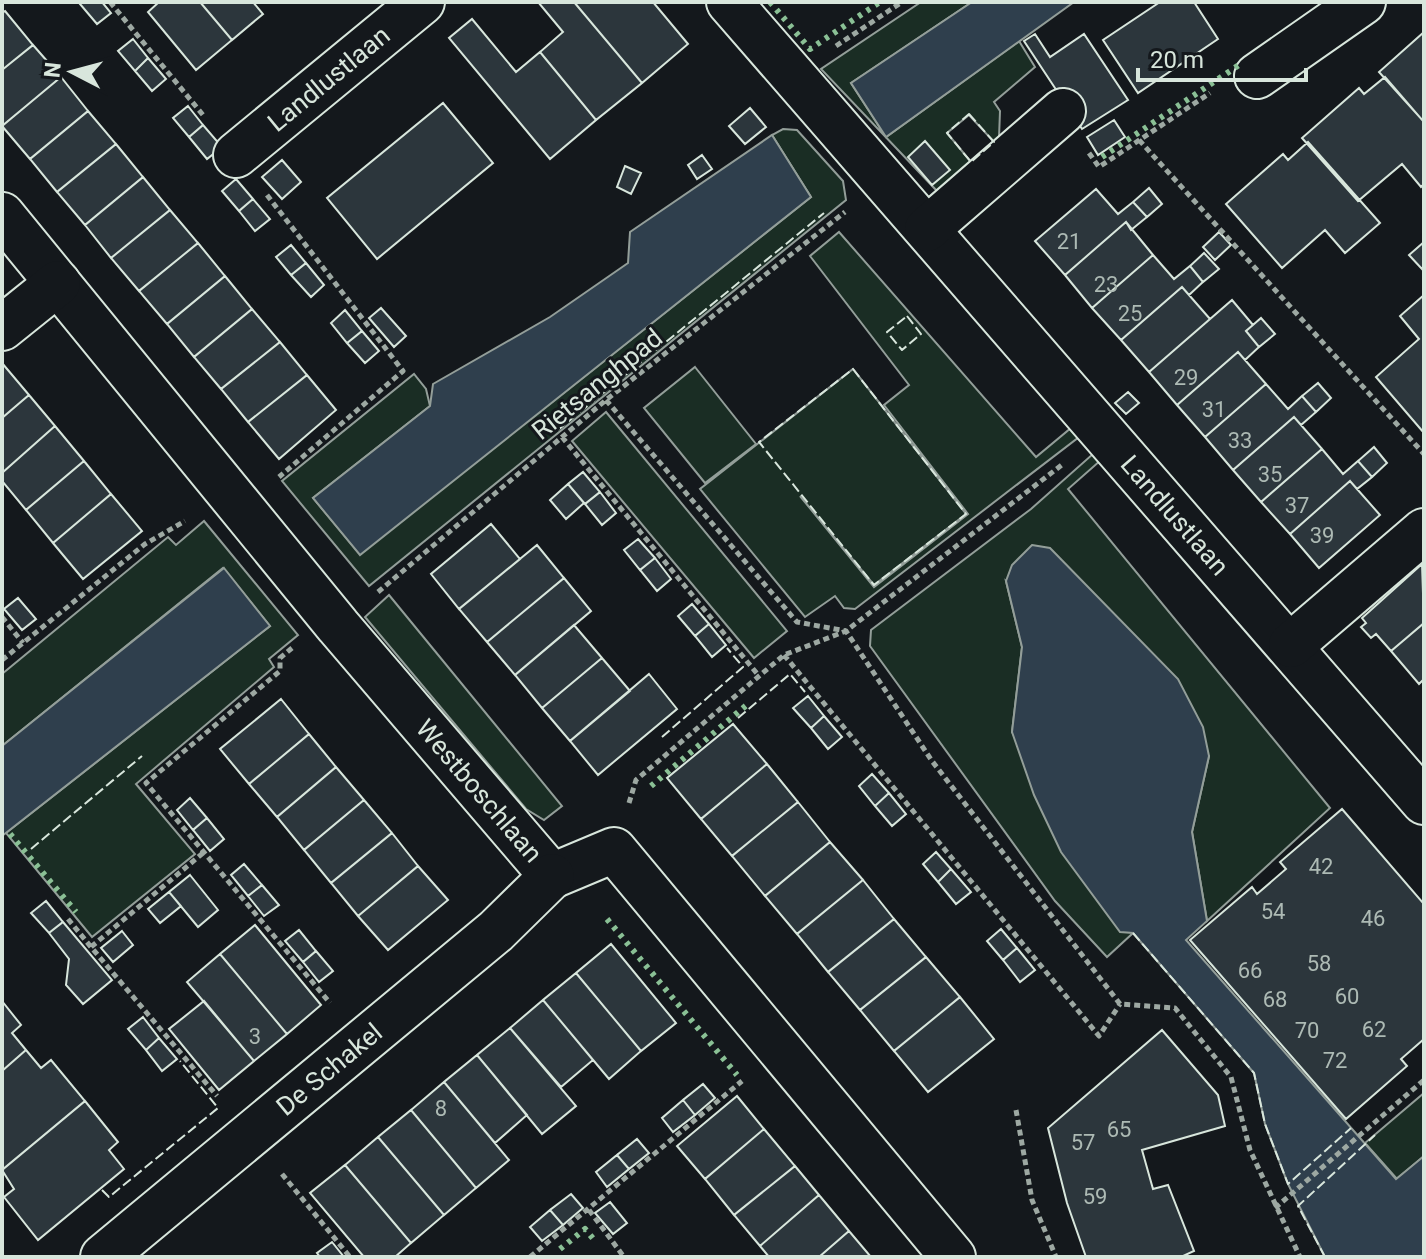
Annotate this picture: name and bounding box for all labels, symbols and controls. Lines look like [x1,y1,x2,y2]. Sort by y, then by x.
street label: Landlustlaan [262,20,396,138]
north arrow [32,32,112,112]
scale bar [1138,32,1306,82]
text: 20 m [1150,46,1204,74]
text: N [39,61,66,79]
house number: 21 [1057,229,1081,254]
house number: 23 [1094,272,1118,297]
house number: 25 [1118,301,1142,326]
street label: Rietsanghpad [526,322,668,446]
house number: 29 [1174,365,1198,390]
house number: 31 [1202,397,1226,422]
house number: 33 [1228,428,1252,453]
street label: Landlustlaan [1115,449,1235,581]
house number: 35 [1258,462,1282,487]
house number: 37 [1285,493,1309,518]
house number: 39 [1310,523,1334,548]
street label: Westboschlaan [410,714,549,868]
house number: 42 [1309,854,1333,879]
house number: 54 [1261,899,1285,924]
house number: 46 [1361,906,1385,931]
house number: 58 [1307,951,1331,976]
house number: 66 [1238,958,1262,983]
house number: 60 [1335,984,1359,1009]
house number: 68 [1263,987,1287,1012]
street label: De Schakel [270,1017,388,1122]
house number: 62 [1362,1017,1386,1042]
house number: 70 [1295,1018,1319,1043]
house number: 3 [249,1024,261,1049]
house number: 72 [1323,1048,1347,1073]
house number: 8 [435,1096,447,1121]
house number: 65 [1107,1117,1131,1142]
house number: 57 [1071,1130,1095,1155]
house number: 59 [1083,1184,1107,1209]

